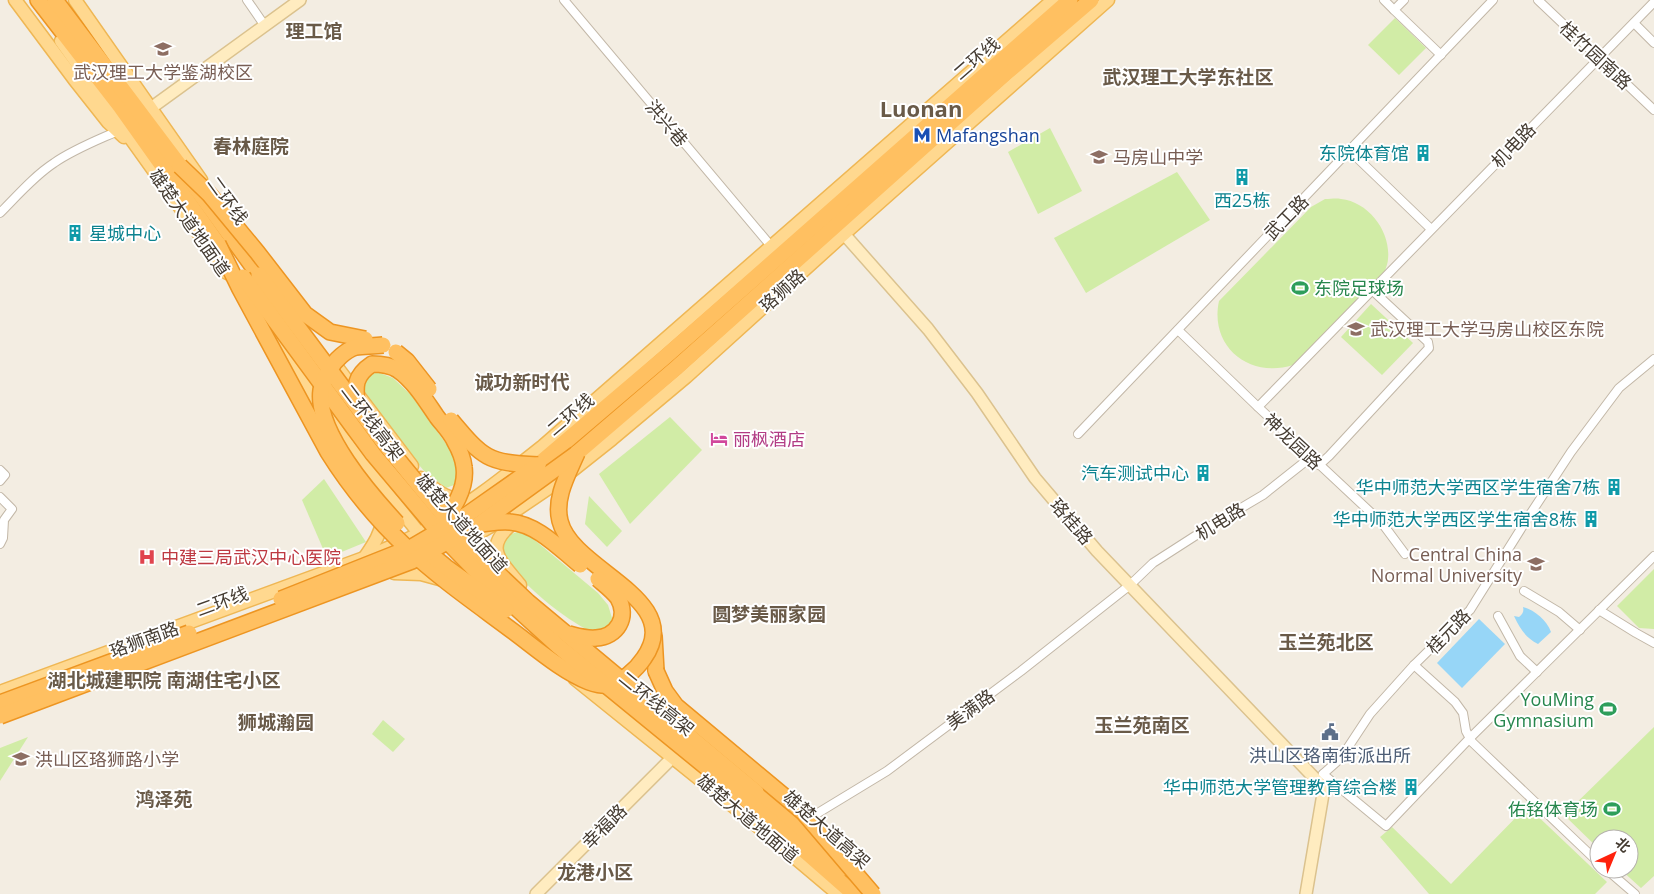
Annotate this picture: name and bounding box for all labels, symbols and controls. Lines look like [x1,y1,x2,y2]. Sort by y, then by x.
street label: 桂竹园南路 [1555,16,1637,94]
district label: 理工馆 [285,18,343,44]
street label: 二环线 [948,31,1004,85]
school or university icon: 武汉理工大学鉴湖校区 [153,39,173,59]
place label: 武汉理工大学鉴湖校区 [73,60,253,84]
district label: 武汉理工大学东社区 [1102,64,1274,90]
district label: Luonan [880,93,962,123]
street label: 洪兴巷 [640,95,694,151]
street label: 机电路 [1486,117,1540,173]
place label: Mafangshan [936,123,1040,147]
metro station icon: Mafangshan [912,125,932,145]
district label: 春林庭院 [213,133,289,159]
place label: 东院体育馆 [1319,141,1409,165]
building icon: 东院体育馆 [1413,143,1433,163]
place label: 马房山中学 [1113,145,1203,169]
school or university icon: 马房山中学 [1089,147,1109,167]
street label: 雄楚大道地面道 [144,164,236,280]
building icon: 西25栋 [1232,167,1252,187]
street label: 二环线 [202,171,254,229]
place label: 西25栋 [1214,188,1270,212]
street label: 武工路 [1259,189,1313,245]
place label: 星城中心 [89,221,161,245]
building icon: 星城中心 [65,223,85,243]
street label: 珞狮路 [754,263,810,317]
place label: 东院足球场 [1314,276,1404,300]
sports icon: 东院足球场 [1290,278,1310,298]
place label: 武汉理工大学马房山校区东院 [1370,317,1604,341]
school or university icon: 武汉理工大学马房山校区东院 [1346,319,1366,339]
district label: 诚功新时代 [474,369,570,395]
street label: 二环线高架 [336,379,410,465]
street label: 二环线 [542,387,598,441]
street label: 神龙园路 [1258,408,1328,474]
place label: 丽枫酒店 [733,427,805,451]
hotel icon: 丽枫酒店 [709,429,729,449]
place label: 汽车测试中心 [1081,461,1189,485]
building icon: 汽车测试中心 [1193,463,1213,483]
street label: 雄楚大道地面道 [411,468,513,578]
place label: 华中师范大学西区学生宿舍7栋 [1356,475,1600,499]
building icon: 华中师范大学西区学生宿舍7栋 [1604,477,1624,497]
street label: 珞桂路 [1045,493,1099,549]
street label: 机电路 [1191,497,1249,545]
place label: 华中师范大学西区学生宿舍8栋 [1333,507,1577,531]
building icon: 华中师范大学西区学生宿舍8栋 [1581,509,1601,529]
place label: Central China Normal University [1371,542,1523,587]
place label: 中建三局武汉中心医院 [161,545,341,569]
hospital icon: 中建三局武汉中心医院 [137,547,157,567]
school or university icon: Central China Normal University [1526,554,1546,574]
street label: 二环线 [193,580,251,622]
district label: 圆梦美丽家园 [712,601,826,627]
street label: 桂元路 [1421,603,1475,659]
street label: 珞狮南路 [106,615,182,663]
district label: 玉兰苑北区 [1278,629,1374,655]
street label: 二环线高架 [614,665,700,741]
district label: 湖北城建职院 南湖住宅小区 [48,667,280,693]
street label: 美满路 [941,683,999,735]
place label: YouMing Gymnasium [1493,687,1594,732]
sports icon: YouMing Gymnasium [1598,699,1618,719]
district label: 狮城瀚园 [238,709,314,735]
district label: 玉兰苑南区 [1094,712,1190,738]
public building icon: 洪山区珞南街派出所 [1320,722,1340,742]
place label: 洪山区珞南街派出所 [1249,743,1411,767]
place label: 洪山区珞狮路小学 [35,747,179,771]
school or university icon: 洪山区珞狮路小学 [11,749,31,769]
street label: 雄楚大道地面道 [692,768,804,868]
place label: 华中师范大学管理教育综合楼 [1163,775,1397,799]
building icon: 华中师范大学管理教育综合楼 [1401,777,1421,797]
street label: 雄楚大道高架 [778,785,876,873]
district label: 鸿泽苑 [135,786,193,812]
place label: 佑铭体育场 [1508,797,1598,821]
street label: 幸福路 [576,798,632,854]
sports icon: 佑铭体育场 [1602,799,1622,819]
north arrow [1589,829,1639,879]
text: 北 [1612,833,1635,856]
district label: 龙港小区 [557,859,633,885]

